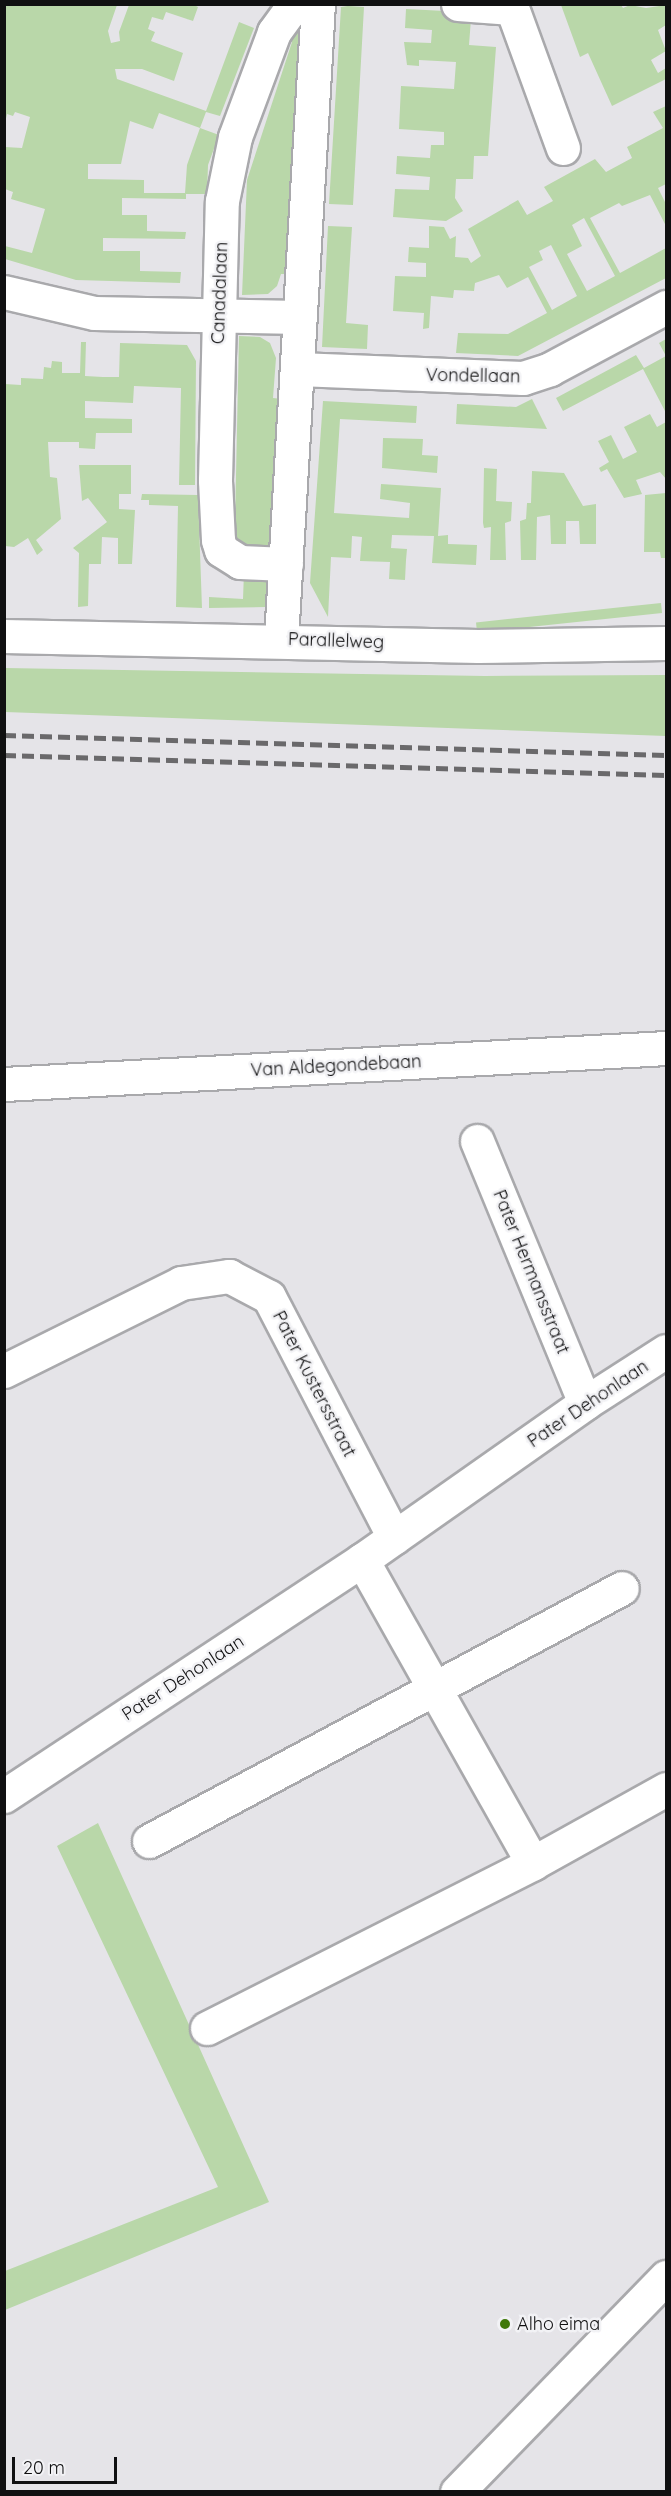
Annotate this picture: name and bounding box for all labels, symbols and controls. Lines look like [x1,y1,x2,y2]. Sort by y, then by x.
street label: Canadalaan [207,241,233,345]
street label: Vondellaan [426,364,520,388]
street label: Parallelweg [288,629,384,653]
street label: Van Aldegondebaan [250,1051,422,1081]
street label: Pater Hermansstraat [488,1187,574,1357]
street label: Pater Kustersstraat [268,1307,360,1461]
street label: Pater Dehonlaan [524,1356,652,1452]
street label: Pater Dehonlaan [118,1631,248,1725]
place label: Alho eima [517,2313,600,2335]
marker: Alho eima [498,2317,512,2331]
scale bar [15,2445,120,2483]
text: 20 m [23,2456,65,2479]

